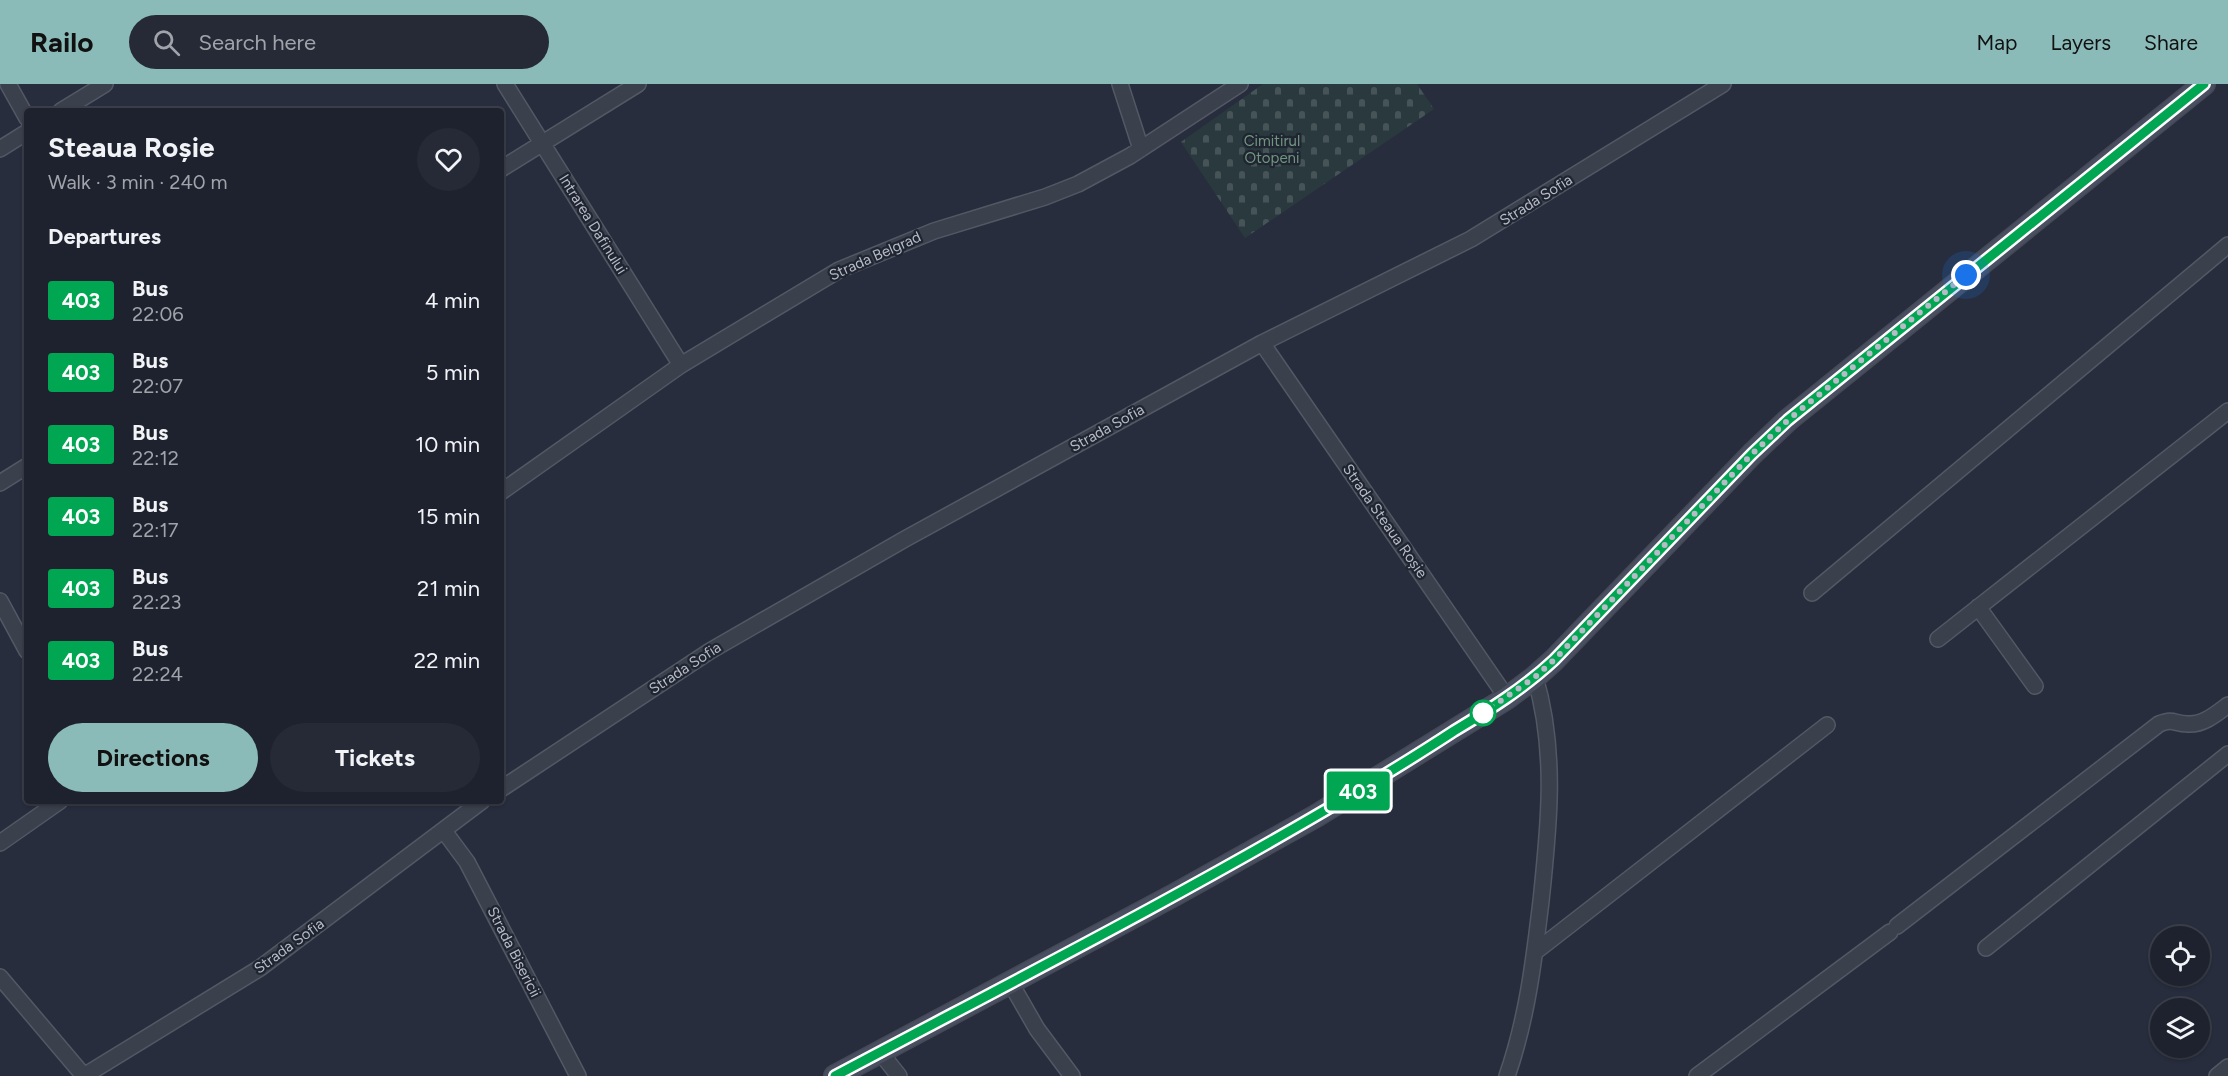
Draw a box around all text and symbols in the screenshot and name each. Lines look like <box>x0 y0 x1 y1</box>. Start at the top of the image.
search box <box>129 15 549 69</box>
text: Railo <box>30 25 93 59</box>
icon: search <box>150 26 183 59</box>
text: Search here <box>198 29 316 56</box>
text: Map <box>1977 30 2017 55</box>
text: Layers <box>2050 30 2111 55</box>
text: Share <box>2144 30 2198 55</box>
button: heart <box>417 128 480 191</box>
text: Steaua Roșie <box>48 130 215 164</box>
park label: Cimitirul Otopeni <box>1244 132 1300 167</box>
text: Walk · 3 min · 240 m <box>48 170 228 194</box>
street label: Intrarea Dafinului <box>555 171 631 277</box>
street label: Strada Sofia <box>1496 171 1576 229</box>
text: Departures <box>48 223 161 250</box>
street label: Strada Belgrad <box>826 228 924 284</box>
your location <box>1951 260 1981 290</box>
text: Bus <box>132 275 168 302</box>
text: 4 min <box>425 287 480 314</box>
text: 403 <box>62 288 100 313</box>
text: 22:06 <box>132 302 184 326</box>
text: Bus <box>132 347 168 374</box>
text: 5 min <box>426 359 480 386</box>
text: 403 <box>62 360 100 385</box>
text: 22:07 <box>132 374 183 398</box>
street label: Strada Sofia <box>1067 400 1147 456</box>
text: Bus <box>132 419 168 446</box>
text: 10 min <box>415 431 480 458</box>
text: 403 <box>62 432 100 457</box>
text: 22:12 <box>132 446 179 470</box>
street label: Strada Steaua Roșie <box>1339 461 1431 581</box>
text: Bus <box>132 491 168 518</box>
text: 15 min <box>417 503 480 530</box>
text: 403 <box>62 504 100 529</box>
text: 22:17 <box>132 518 178 542</box>
text: Bus <box>132 563 168 590</box>
text: 21 min <box>417 575 480 602</box>
text: 403 <box>62 576 100 601</box>
text: 22:23 <box>132 590 181 614</box>
text: Bus <box>132 635 168 662</box>
street label: Strada Sofia <box>646 638 724 698</box>
text: 22 min <box>414 647 480 674</box>
text: 403 <box>62 648 100 673</box>
text: 22:24 <box>132 662 183 686</box>
unlabelled marker <box>1470 700 1496 726</box>
button: Directions <box>48 723 258 792</box>
button: Tickets <box>270 723 480 792</box>
line badge: 403 <box>1324 772 1392 810</box>
text: 403 <box>1339 779 1377 804</box>
street label: Strada Bisericii <box>483 904 545 1000</box>
street label: Strada Sofia <box>250 915 328 977</box>
map controls <box>2150 926 2210 1058</box>
button: locate <box>2150 926 2210 986</box>
button: layers <box>2150 998 2210 1058</box>

